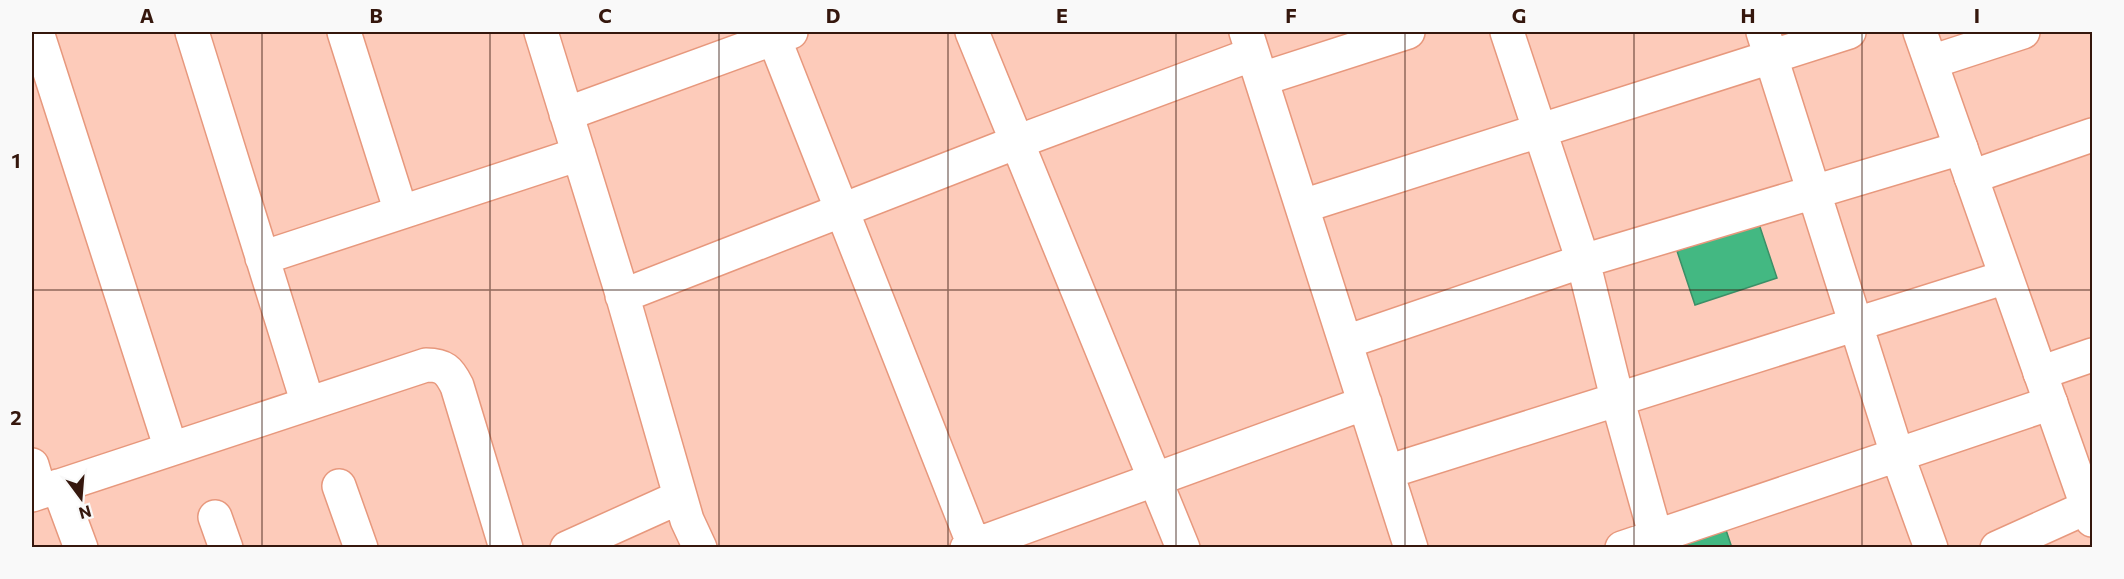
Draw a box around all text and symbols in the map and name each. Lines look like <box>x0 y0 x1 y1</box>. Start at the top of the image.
text: A <box>140 3 154 27</box>
text: B <box>369 3 383 27</box>
text: C <box>598 3 612 27</box>
text: D <box>826 3 840 27</box>
text: E <box>1056 3 1068 27</box>
text: F <box>1285 3 1297 27</box>
text: G <box>1512 3 1526 27</box>
text: H <box>1741 3 1756 27</box>
text: I <box>1974 3 1980 27</box>
text: 1 <box>11 148 21 172</box>
text: 2 <box>10 405 22 429</box>
north arrow <box>51 468 111 528</box>
text: N <box>77 502 94 524</box>

